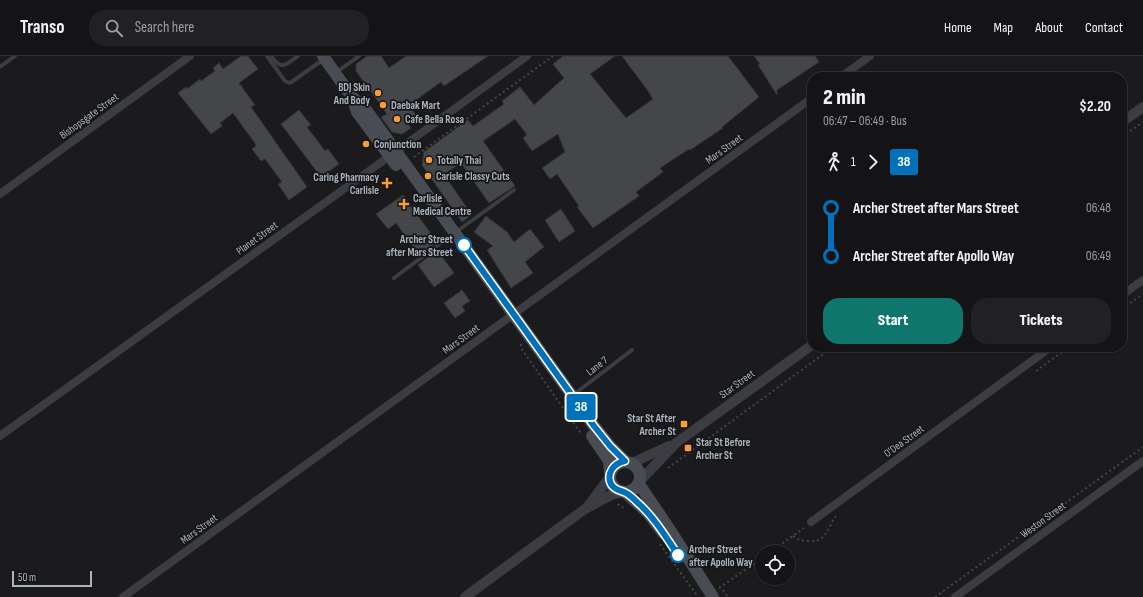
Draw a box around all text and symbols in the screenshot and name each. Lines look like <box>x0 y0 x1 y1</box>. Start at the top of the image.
search box <box>89 10 369 46</box>
text: Transo <box>20 16 65 39</box>
icon: search <box>103 17 125 39</box>
text: Search here <box>135 18 194 37</box>
text: Home <box>944 19 972 36</box>
text: Map <box>994 19 1013 36</box>
text: About <box>1035 19 1063 36</box>
text: Contact <box>1085 19 1123 36</box>
place label: BDJ Skin And Body <box>333 81 370 107</box>
text: 2 min <box>823 84 866 111</box>
marker: BDJ Skin And Body <box>373 88 383 98</box>
street label: Bishopsgate Street <box>57 90 122 142</box>
text: $2.20 <box>1079 97 1111 116</box>
place label: Daebak Mart <box>391 99 440 112</box>
marker: Daebak Mart <box>378 100 388 110</box>
place label: Cafe Bella Rosa <box>405 113 465 126</box>
text: 06:47 – 06:49 · Bus <box>823 113 907 129</box>
marker: Cafe Bella Rosa <box>392 114 402 124</box>
street label: Mars Street <box>703 131 746 167</box>
place label: Conjunction <box>374 138 421 151</box>
marker: Conjunction <box>361 139 371 149</box>
icon: walk <box>823 151 845 173</box>
icon: forward <box>862 151 884 173</box>
text: 38 <box>898 153 910 170</box>
place label: Totally Thai <box>437 154 481 167</box>
text: 1 <box>851 154 856 170</box>
marker: Totally Thai <box>424 155 434 165</box>
place label: Carisle Classy Cuts <box>436 170 510 183</box>
place label: Caring Pharmacy Carlisle <box>313 171 379 197</box>
marker: Carisle Classy Cuts <box>423 171 433 181</box>
marker: Caring Pharmacy Carlisle <box>382 178 392 188</box>
place label: Carlisle Medical Centre <box>413 192 472 218</box>
marker: Carlisle Medical Centre <box>398 198 410 210</box>
text: Archer Street after Mars Street <box>853 199 1019 218</box>
text: 06:48 <box>1086 200 1111 216</box>
street label: Planet Street <box>234 218 281 257</box>
place label: Archer Street after Mars Street <box>386 233 453 259</box>
marker: Archer Street after Mars Street <box>456 237 472 253</box>
text: Archer Street after Apollo Way <box>853 247 1014 266</box>
text: 06:49 <box>1086 248 1111 264</box>
button: Start <box>823 298 963 344</box>
button: Tickets <box>971 298 1111 344</box>
street label: Mars Street <box>440 321 483 357</box>
street label: Lane 7 <box>584 353 611 378</box>
street label: Star Street <box>717 367 758 401</box>
line badge: 38 <box>563 394 599 420</box>
text: 38 <box>575 398 587 415</box>
place label: Star St After Archer St <box>627 412 677 438</box>
marker: Star St After Archer St <box>679 419 689 429</box>
street label: O'Dea Street <box>881 422 927 460</box>
place label: Star St Before Archer St <box>695 436 751 462</box>
marker: Star St Before Archer St <box>683 443 693 453</box>
street label: Weston Street <box>1018 499 1069 541</box>
street label: Mars Street <box>178 511 221 547</box>
place label: Archer Street after Apollo Way <box>688 543 753 569</box>
map controls <box>755 545 795 585</box>
button: locate <box>755 545 795 585</box>
marker: Archer Street after Apollo Way <box>670 547 686 563</box>
scale bar <box>12 569 92 588</box>
text: 50 m <box>18 571 36 584</box>

